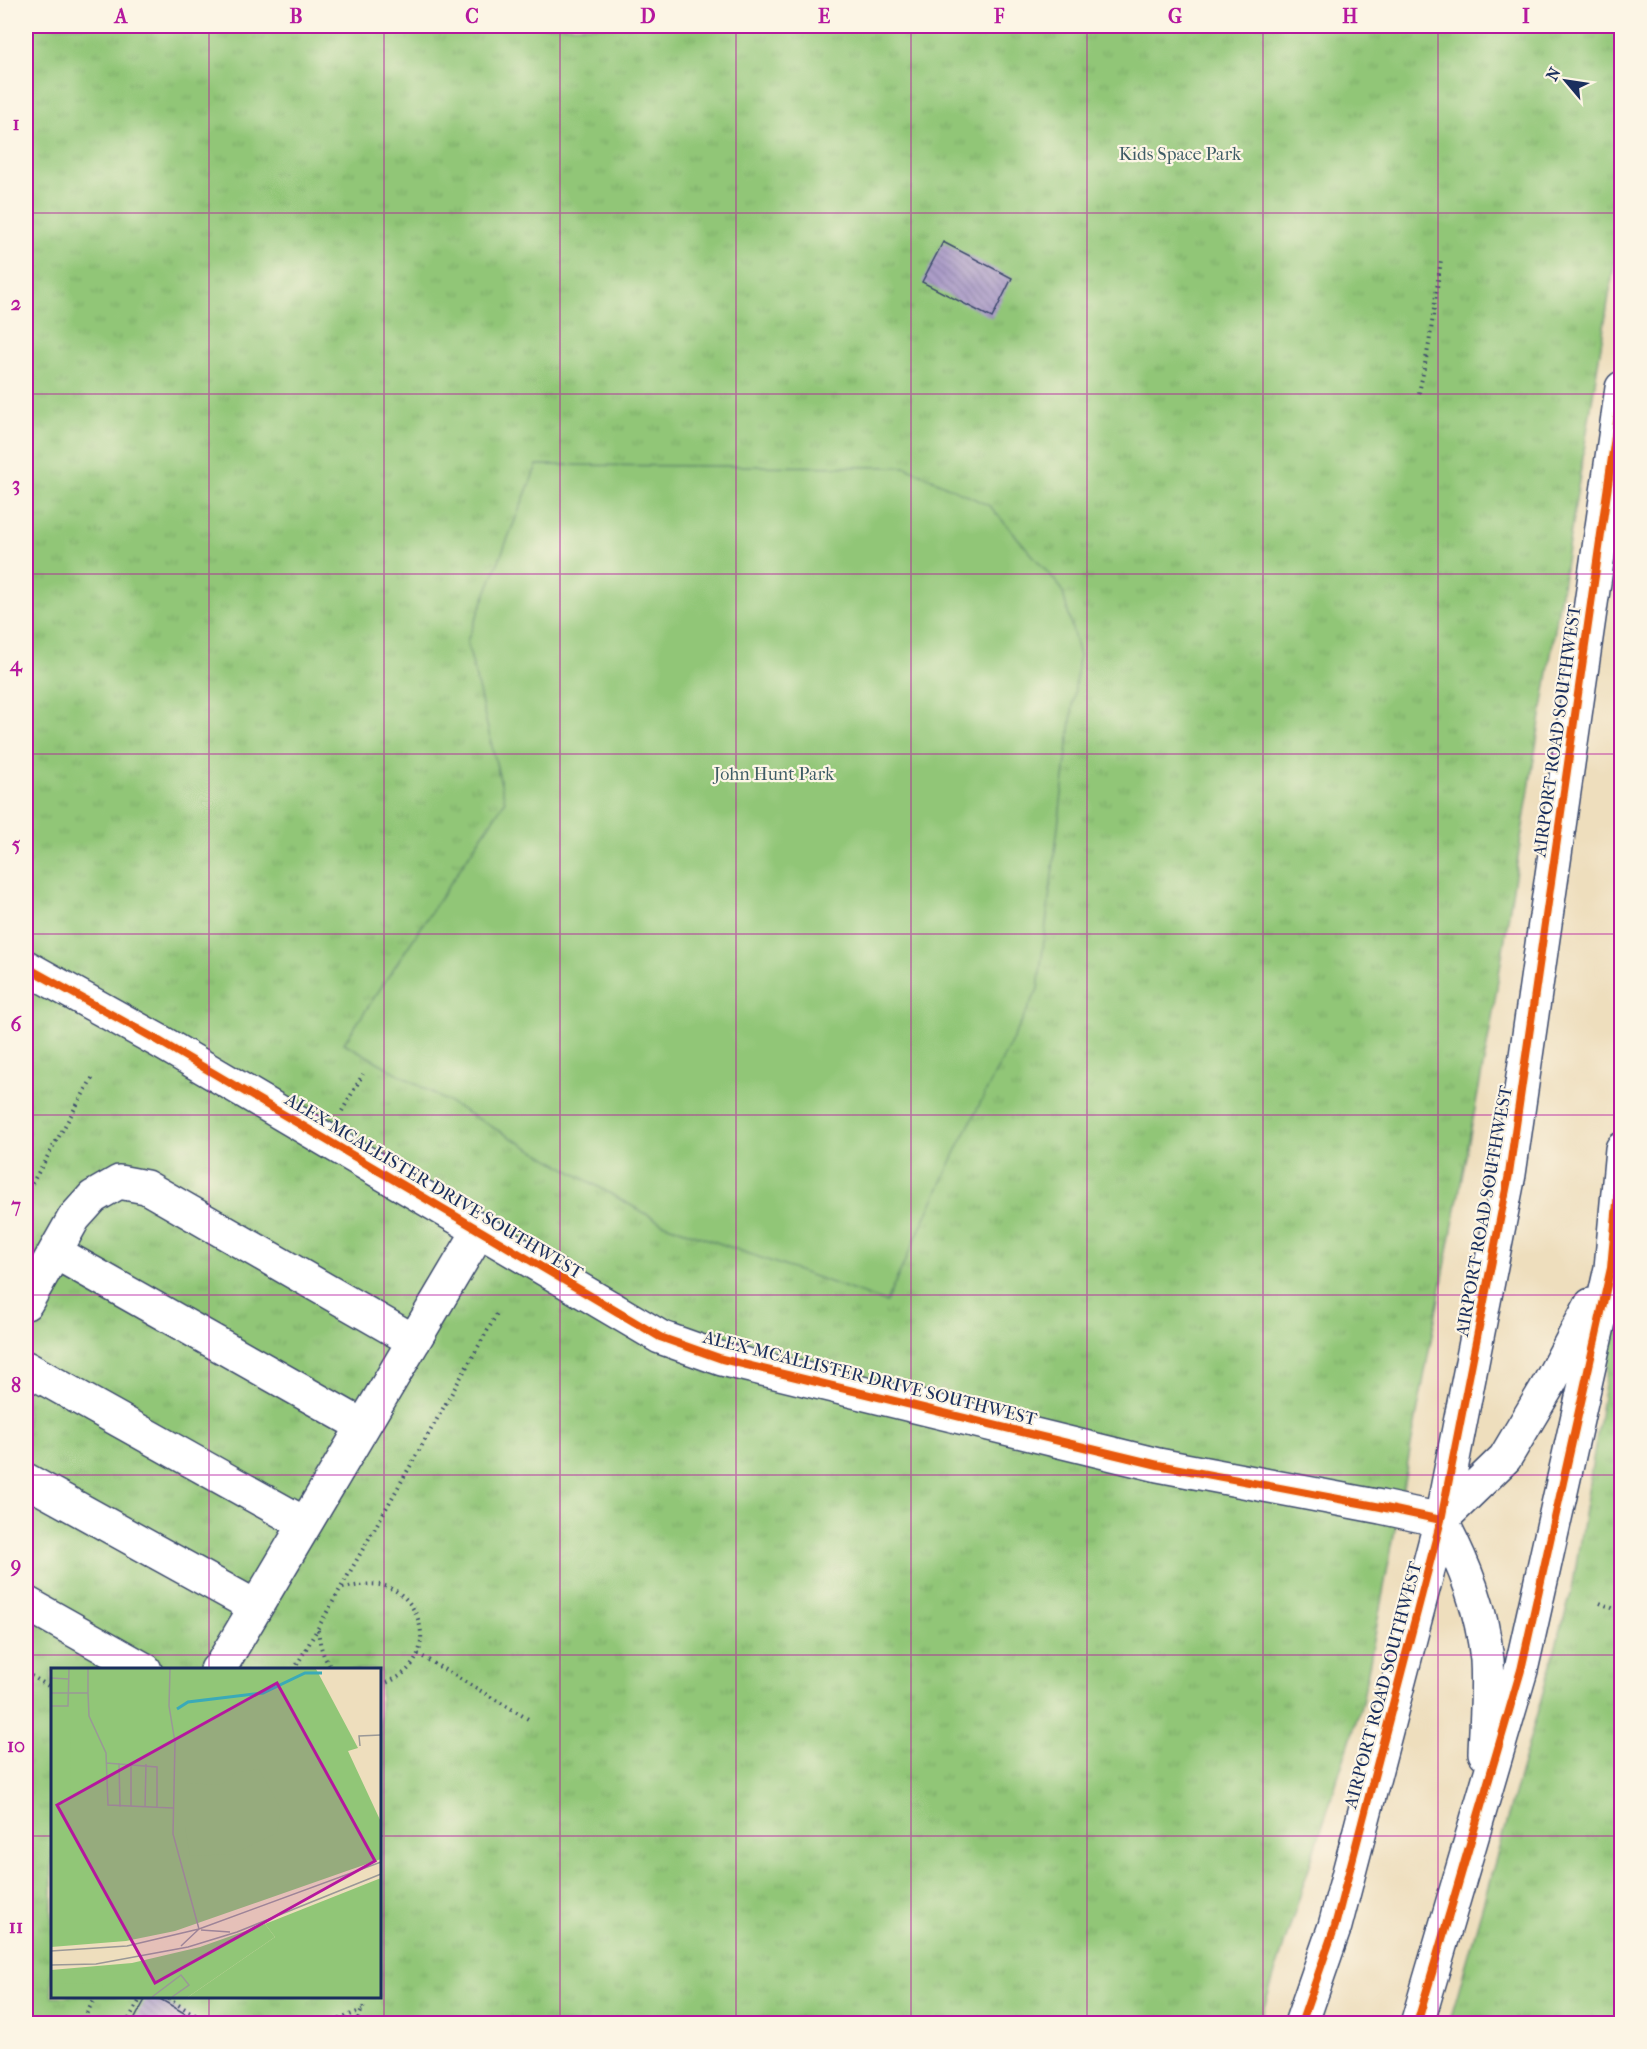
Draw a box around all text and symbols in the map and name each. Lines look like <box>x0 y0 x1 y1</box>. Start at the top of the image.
text: A <box>113 5 129 28</box>
text: B <box>289 5 303 28</box>
text: C <box>465 5 479 28</box>
text: D <box>640 5 656 28</box>
text: E <box>818 5 830 28</box>
text: F <box>993 5 1005 28</box>
text: G <box>1168 5 1182 28</box>
text: H <box>1342 5 1358 28</box>
text: I <box>1522 5 1530 28</box>
north arrow <box>1536 51 1596 111</box>
text: N <box>1542 63 1565 84</box>
text: 1 <box>12 112 20 135</box>
park label: Kids Space Park <box>1119 144 1242 165</box>
text: 2 <box>11 292 21 315</box>
text: 3 <box>12 473 20 496</box>
street label: AIRPORT ROAD SOUTHWEST <box>1529 603 1586 860</box>
text: 4 <box>9 653 23 677</box>
park label: John Hunt Park <box>712 764 835 785</box>
text: 5 <box>12 833 21 856</box>
text: 6 <box>11 1013 23 1036</box>
street label: AIRPORT ROAD SOUTHWEST <box>1452 1083 1517 1339</box>
street label: ALEX MCALLISTER DRIVE SOUTHWEST <box>280 1089 587 1284</box>
text: 7 <box>10 1194 21 1217</box>
street label: ALEX MCALLISTER DRIVE SOUTHWEST <box>700 1327 1040 1430</box>
text: 8 <box>11 1374 21 1397</box>
text: 9 <box>10 1554 21 1577</box>
street label: AIRPORT ROAD SOUTHWEST <box>1340 1559 1427 1812</box>
inset map <box>51 1668 381 1998</box>
text: 10 <box>7 1734 25 1757</box>
text: 11 <box>9 1915 23 1938</box>

